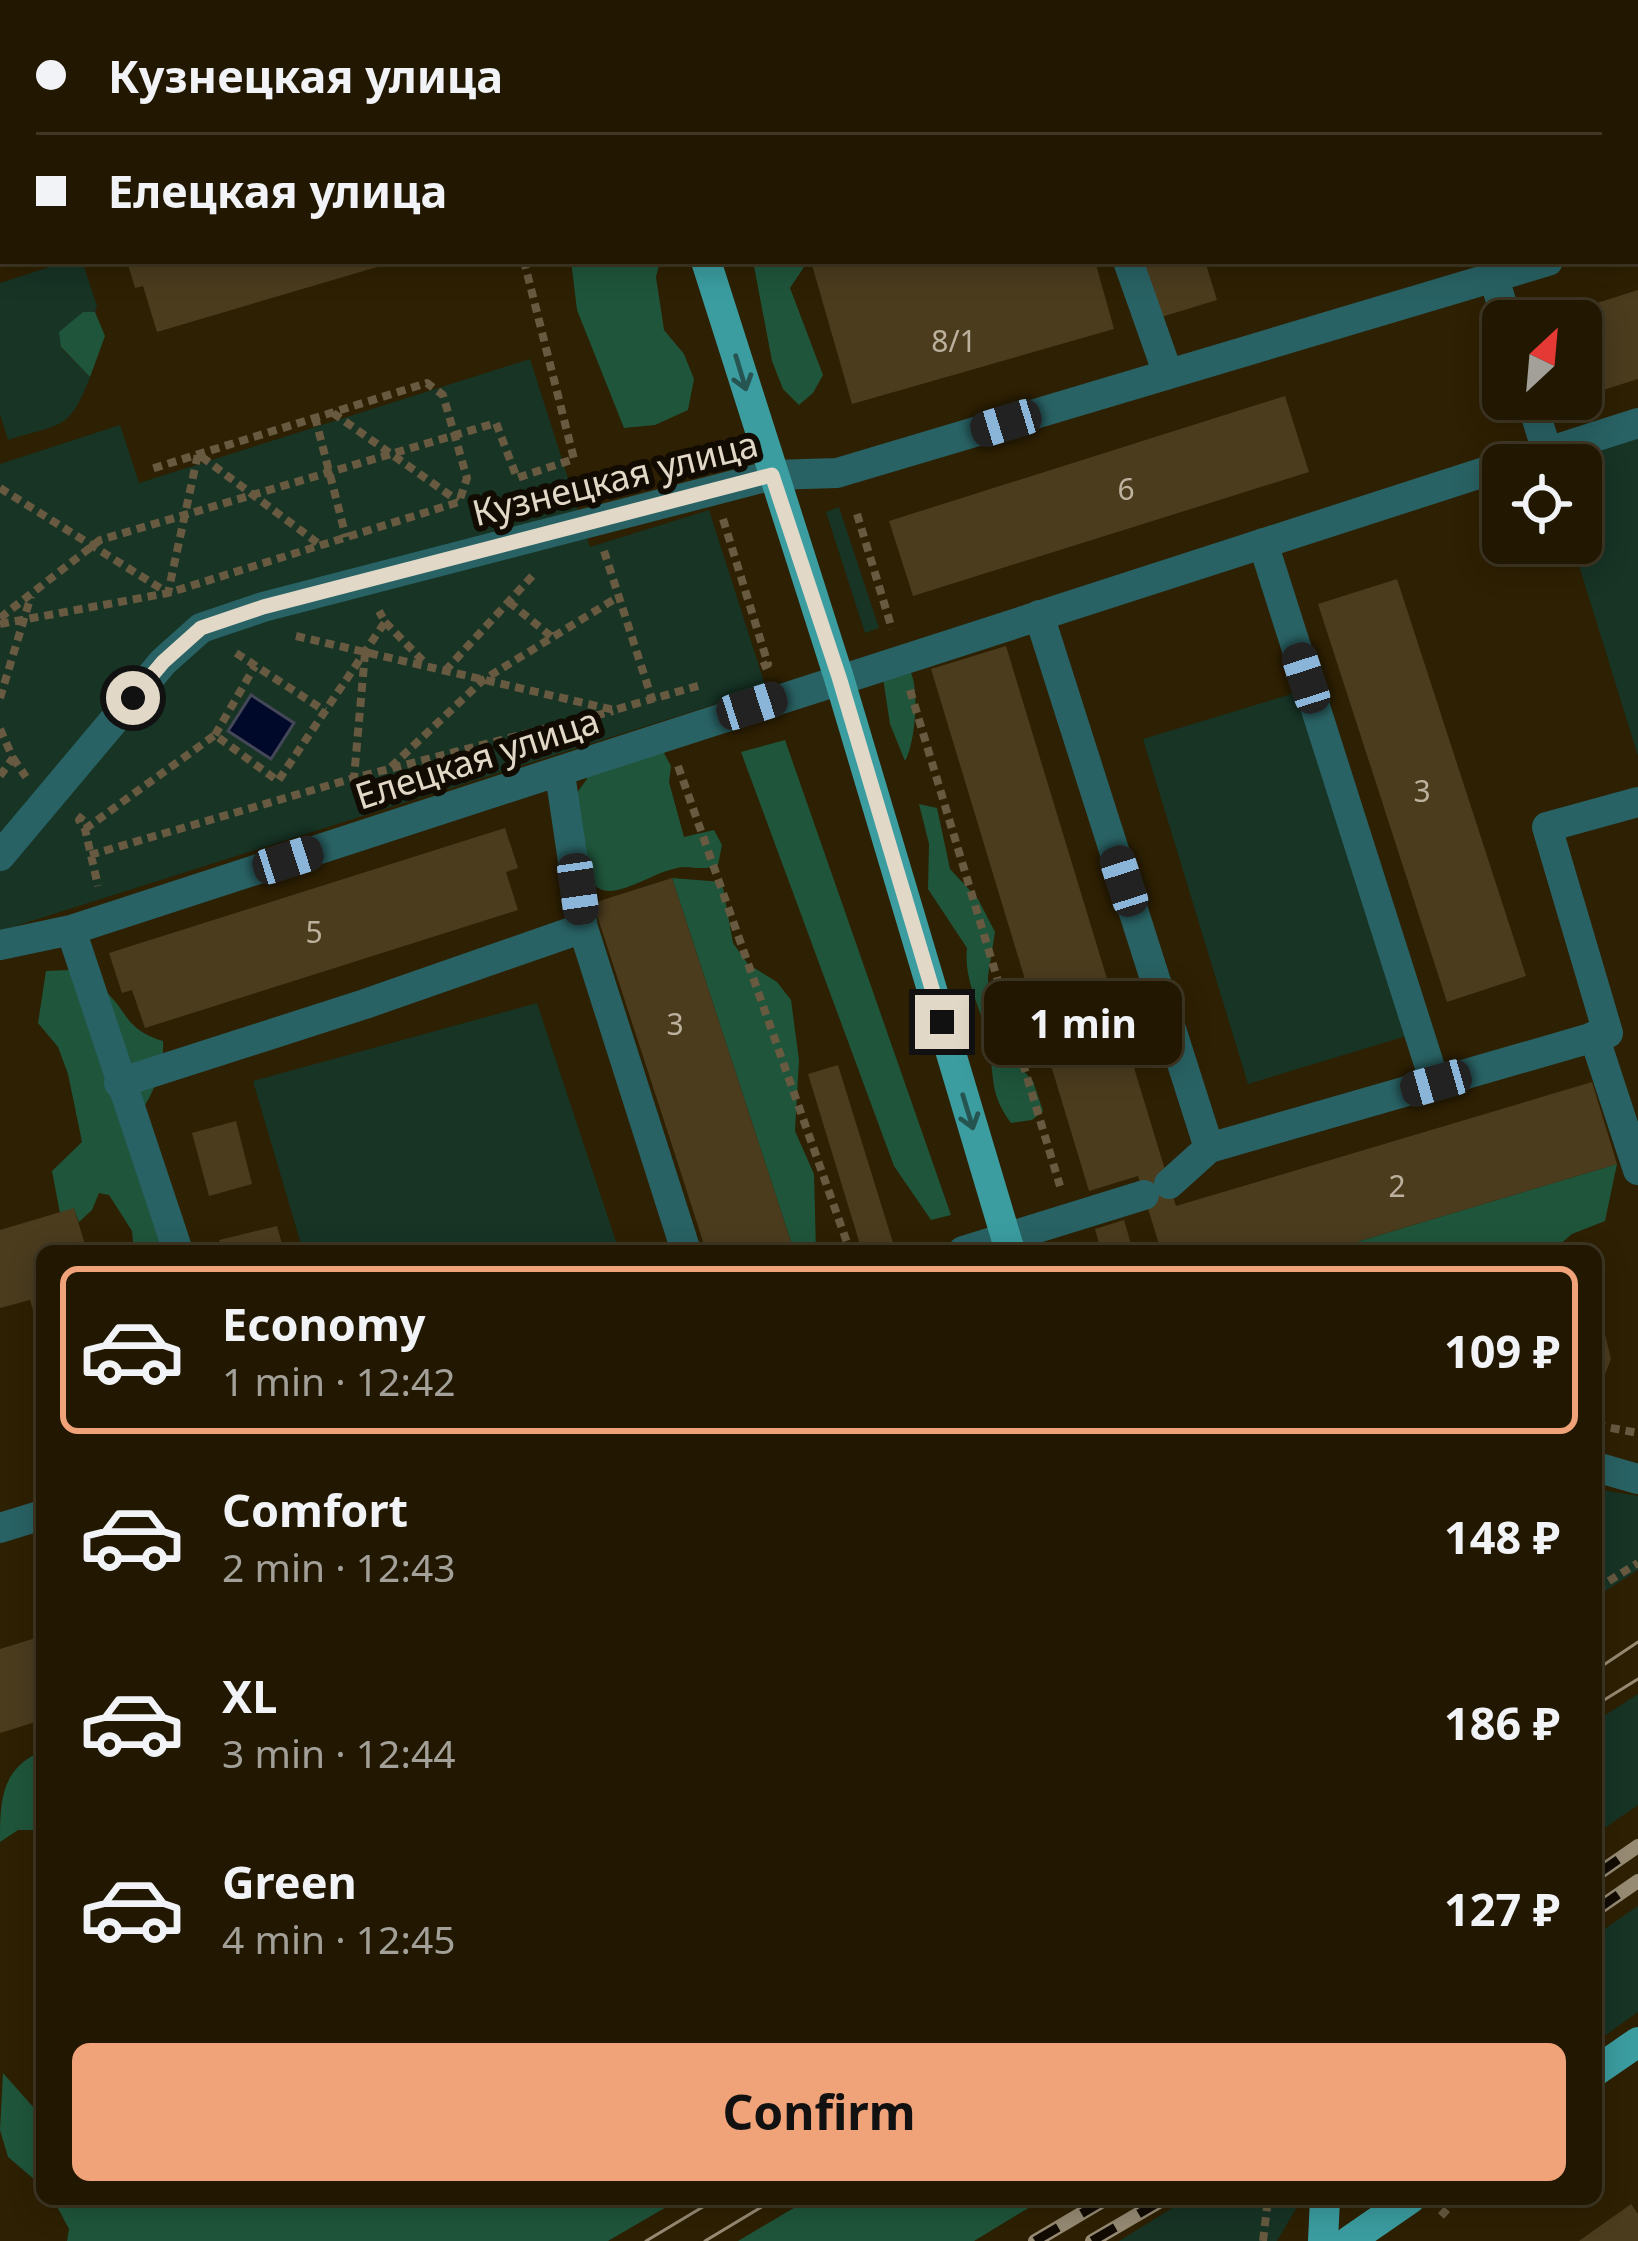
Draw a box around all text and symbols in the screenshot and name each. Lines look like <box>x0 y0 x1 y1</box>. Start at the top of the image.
text: Кузнецкая улица <box>108 45 503 106</box>
text: Елецкая улица <box>108 160 447 221</box>
north arrow <box>1482 300 1602 420</box>
map controls <box>1482 300 1602 564</box>
house number: 8/1 <box>931 320 977 361</box>
one-way arrow <box>731 353 753 391</box>
car <box>966 395 1046 451</box>
street label: Кузнецкая улица <box>467 419 763 537</box>
button: locate <box>1482 444 1602 564</box>
house number: 6 <box>1117 468 1135 509</box>
car <box>1278 638 1334 718</box>
route start <box>106 671 160 725</box>
car <box>712 678 792 734</box>
street label: Елецкая улица <box>349 696 605 820</box>
house number: 3 <box>1413 770 1431 811</box>
car <box>248 832 328 888</box>
car <box>1096 841 1152 921</box>
car <box>555 851 601 927</box>
house number: 5 <box>305 911 323 952</box>
callout: 1 min <box>984 980 1182 1064</box>
route end <box>915 995 969 1049</box>
text: 1 min <box>1029 996 1137 1049</box>
house number: 3 <box>666 1003 684 1044</box>
car <box>1396 1056 1476 1110</box>
one-way arrow <box>959 1092 981 1130</box>
house number: 2 <box>1388 1165 1406 1206</box>
text: Economy <box>222 1293 426 1354</box>
icon: car <box>78 1296 186 1404</box>
text: 109 ₽ <box>1444 1320 1560 1381</box>
text: 1 min · 12:42 <box>222 1354 456 1407</box>
text: Comfort <box>222 1479 408 1540</box>
icon: car <box>78 1482 186 1590</box>
text: 148 ₽ <box>1444 1506 1560 1567</box>
text: 2 min · 12:43 <box>222 1540 456 1593</box>
text: XL <box>222 1665 277 1726</box>
icon: car <box>78 1668 186 1776</box>
text: 186 ₽ <box>1444 1692 1560 1753</box>
text: 3 min · 12:44 <box>222 1726 456 1779</box>
text: Green <box>222 1851 357 1912</box>
icon: car <box>78 1854 186 1962</box>
text: 127 ₽ <box>1444 1878 1560 1939</box>
text: 4 min · 12:45 <box>222 1912 456 1965</box>
button: Confirm <box>72 2043 1566 2181</box>

